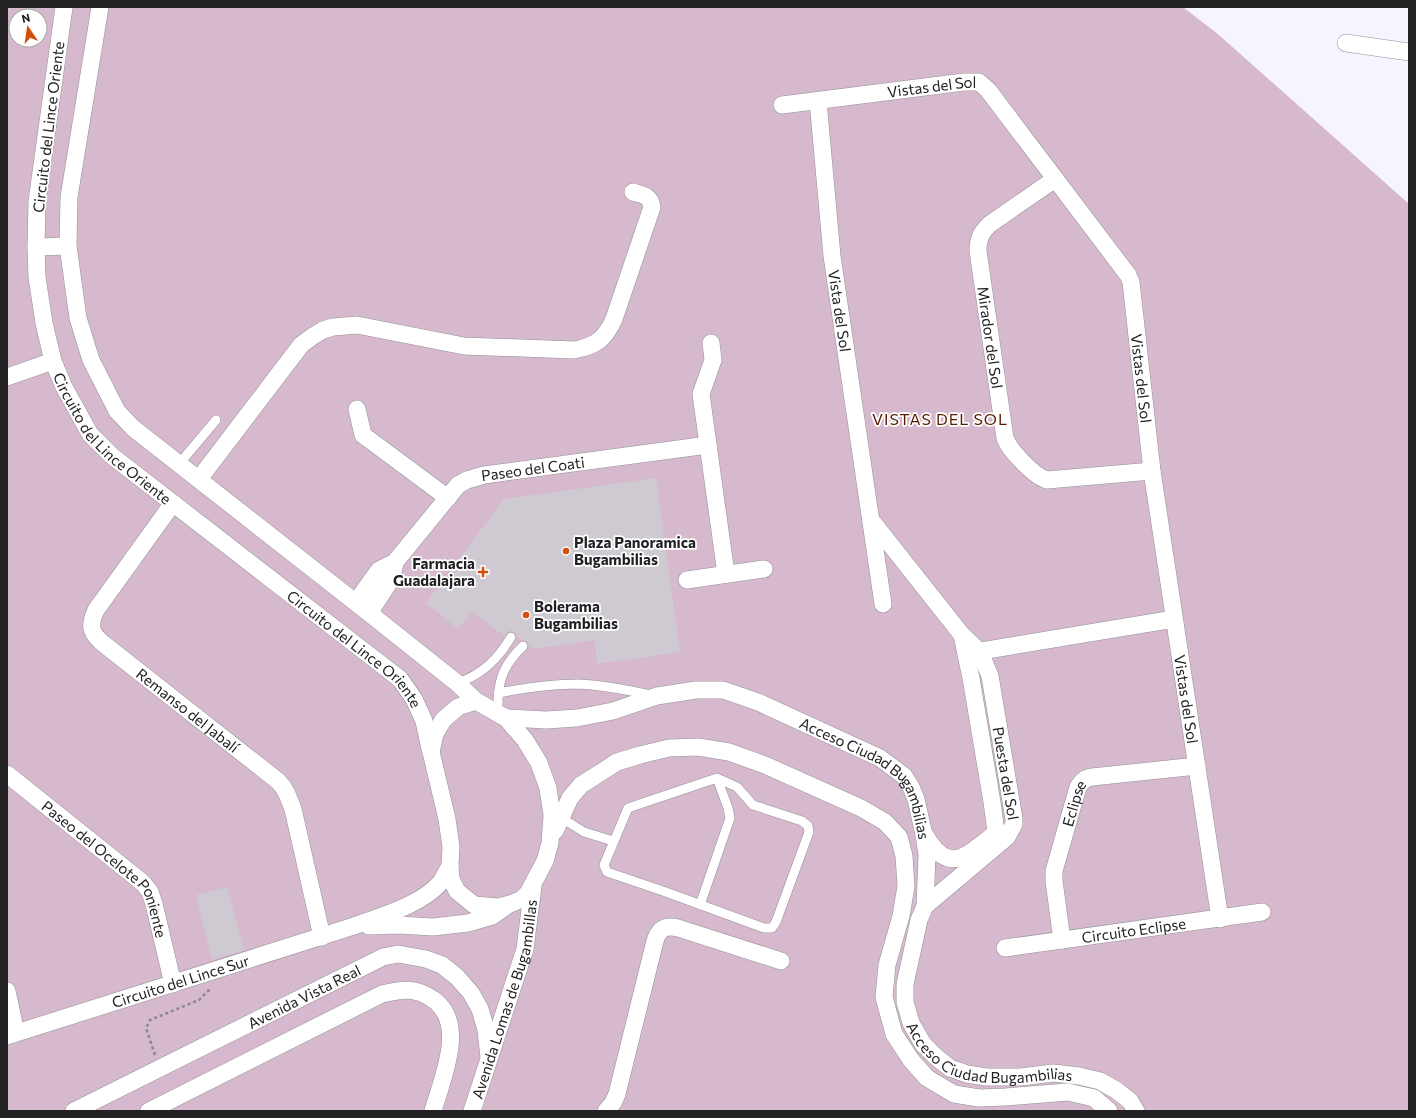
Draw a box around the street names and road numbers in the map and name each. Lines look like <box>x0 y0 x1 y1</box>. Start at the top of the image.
street label: Circuito del Lince Oriente <box>29 40 67 214</box>
street label: Vistas del Sol <box>886 73 976 101</box>
street label: Vista del Sol <box>825 269 855 353</box>
street label: Mirador del Sol <box>974 285 1007 390</box>
street label: Vistas del Sol <box>1128 333 1156 424</box>
street label: Circuito del Lince Oriente <box>50 370 175 508</box>
street label: Paseo del Coati <box>480 453 586 484</box>
street label: Circuito del Lince Oriente <box>284 586 426 710</box>
street label: Vistas del Sol <box>1171 653 1202 745</box>
street label: Remanso del Jabalí <box>133 664 244 757</box>
street label: Acceso Ciudad Bugambilias <box>797 713 934 841</box>
street label: Puesta del Sol <box>990 725 1023 821</box>
street label: Eclipse <box>1058 776 1089 829</box>
street label: Paseo del Ocelote Poniente <box>38 797 171 940</box>
street label: Avenida Lomas de Bugambillas <box>468 898 540 1101</box>
street label: Circuito Eclipse <box>1081 914 1187 946</box>
street label: Circuito del Lince Sur <box>110 951 251 1011</box>
street label: Avenida Vista Real <box>245 961 364 1032</box>
street label: Acceso Ciudad Bugambilias <box>903 1019 1074 1086</box>

